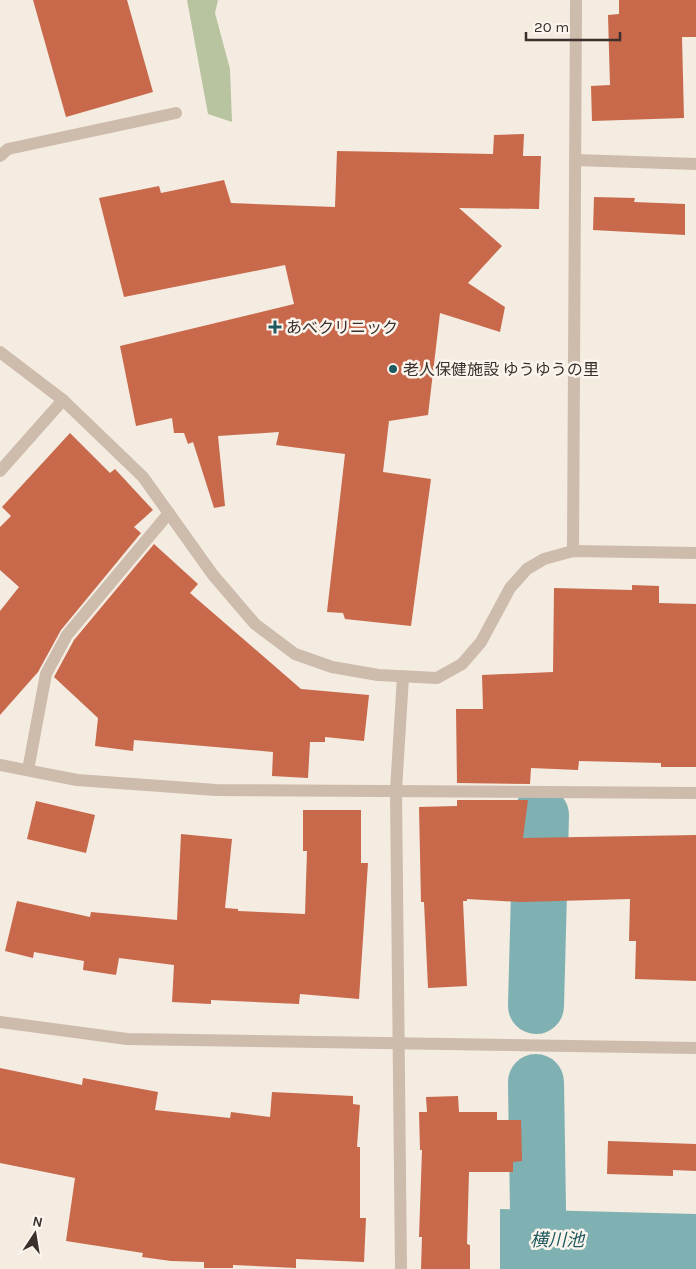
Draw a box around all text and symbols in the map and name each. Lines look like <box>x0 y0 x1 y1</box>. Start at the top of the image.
scale bar <box>526 10 620 42</box>
text: 20 m <box>534 18 569 36</box>
place label: あべクリニック <box>286 318 398 337</box>
marker: あべクリニック <box>268 320 282 334</box>
place label: 老人保健施設 ゆうゆうの里 <box>403 360 599 379</box>
marker: 老人保健施設 ゆうゆうの里 <box>387 363 399 375</box>
north arrow <box>10 1209 60 1259</box>
text: N <box>31 1212 44 1231</box>
water label: 横川池 <box>530 1229 586 1251</box>

